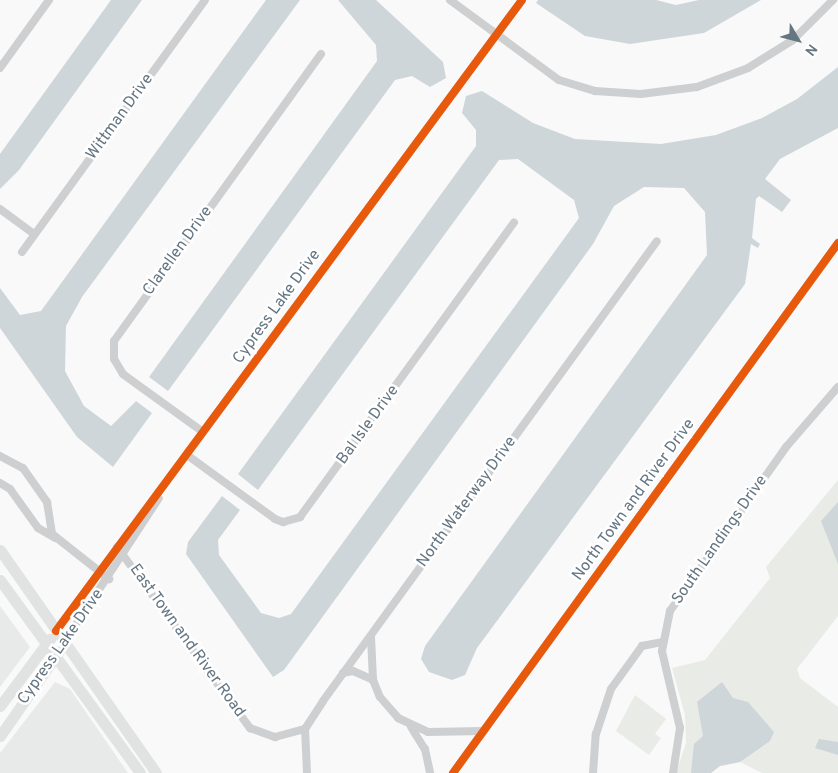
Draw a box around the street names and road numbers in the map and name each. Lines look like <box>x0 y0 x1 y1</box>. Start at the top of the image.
street label: Wittman Drive <box>82 70 158 164</box>
street label: Clarellen Drive <box>139 203 217 299</box>
street label: Cypress Lake Drive <box>229 246 325 368</box>
street label: Bal Isle Drive <box>333 382 403 468</box>
street label: North Town and River Drive <box>569 415 699 585</box>
street label: North Waterway Drive <box>413 433 521 571</box>
street label: South Landings Drive <box>668 472 772 608</box>
street label: East Town and River Road <box>125 560 249 722</box>
street label: Cypress Lake Drive <box>14 586 108 708</box>

